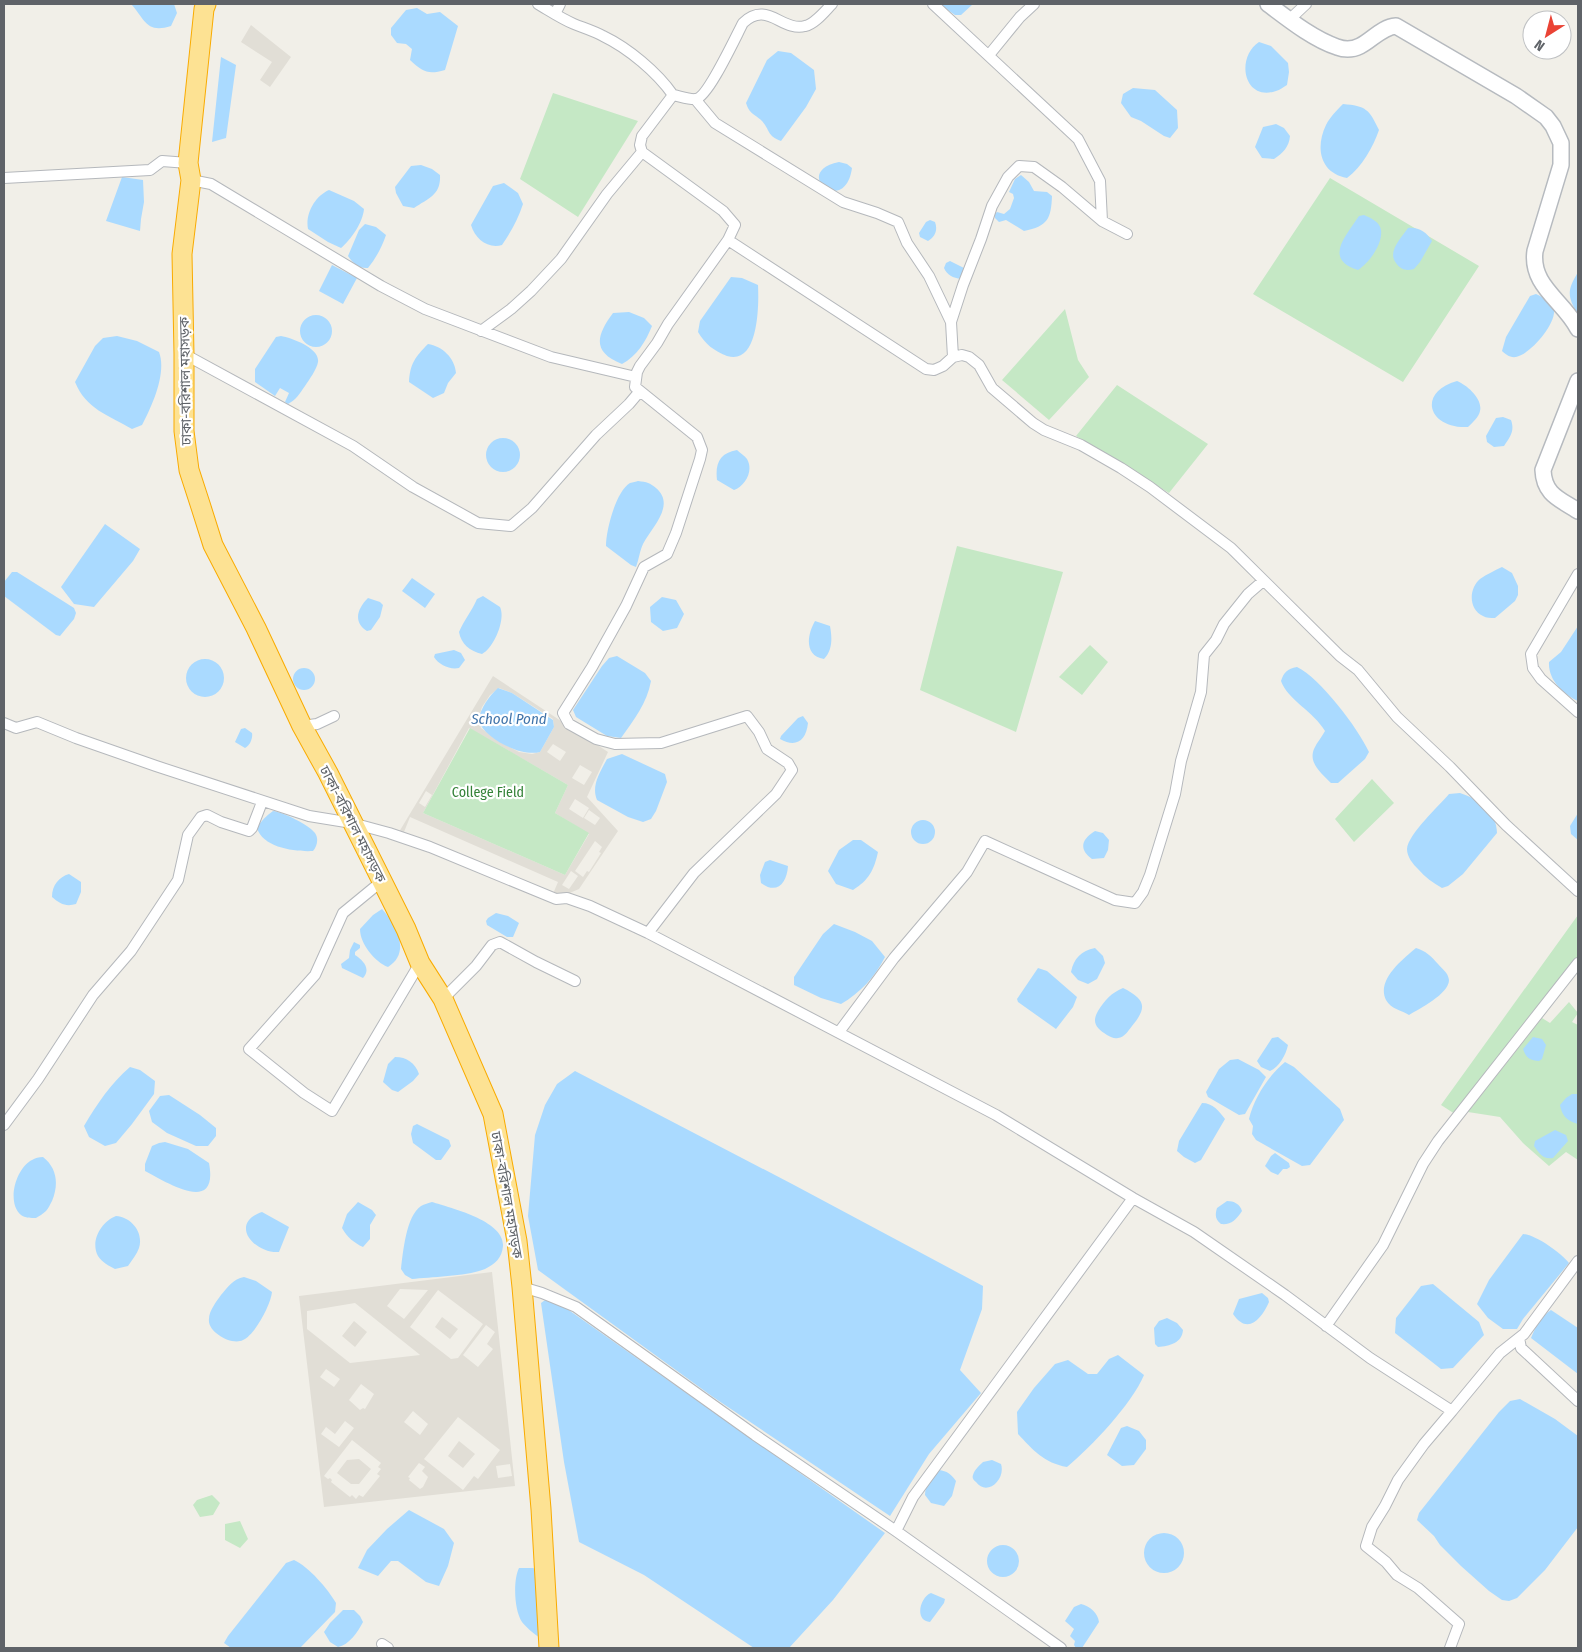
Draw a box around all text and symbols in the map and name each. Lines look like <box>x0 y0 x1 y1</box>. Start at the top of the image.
north arrow <box>1522 10 1572 60</box>
text: N <box>1531 36 1548 54</box>
street label: ঢাকা-বরিশাল মহাসড়ক <box>176 316 195 446</box>
water label: School Pond <box>470 710 547 728</box>
street label: ঢাকা-বরিশাল মহাসড়ক <box>315 762 390 886</box>
park label: College Field <box>452 784 524 801</box>
street label: ঢাকা-বরিশাল মহাসড়ক <box>487 1129 526 1261</box>

